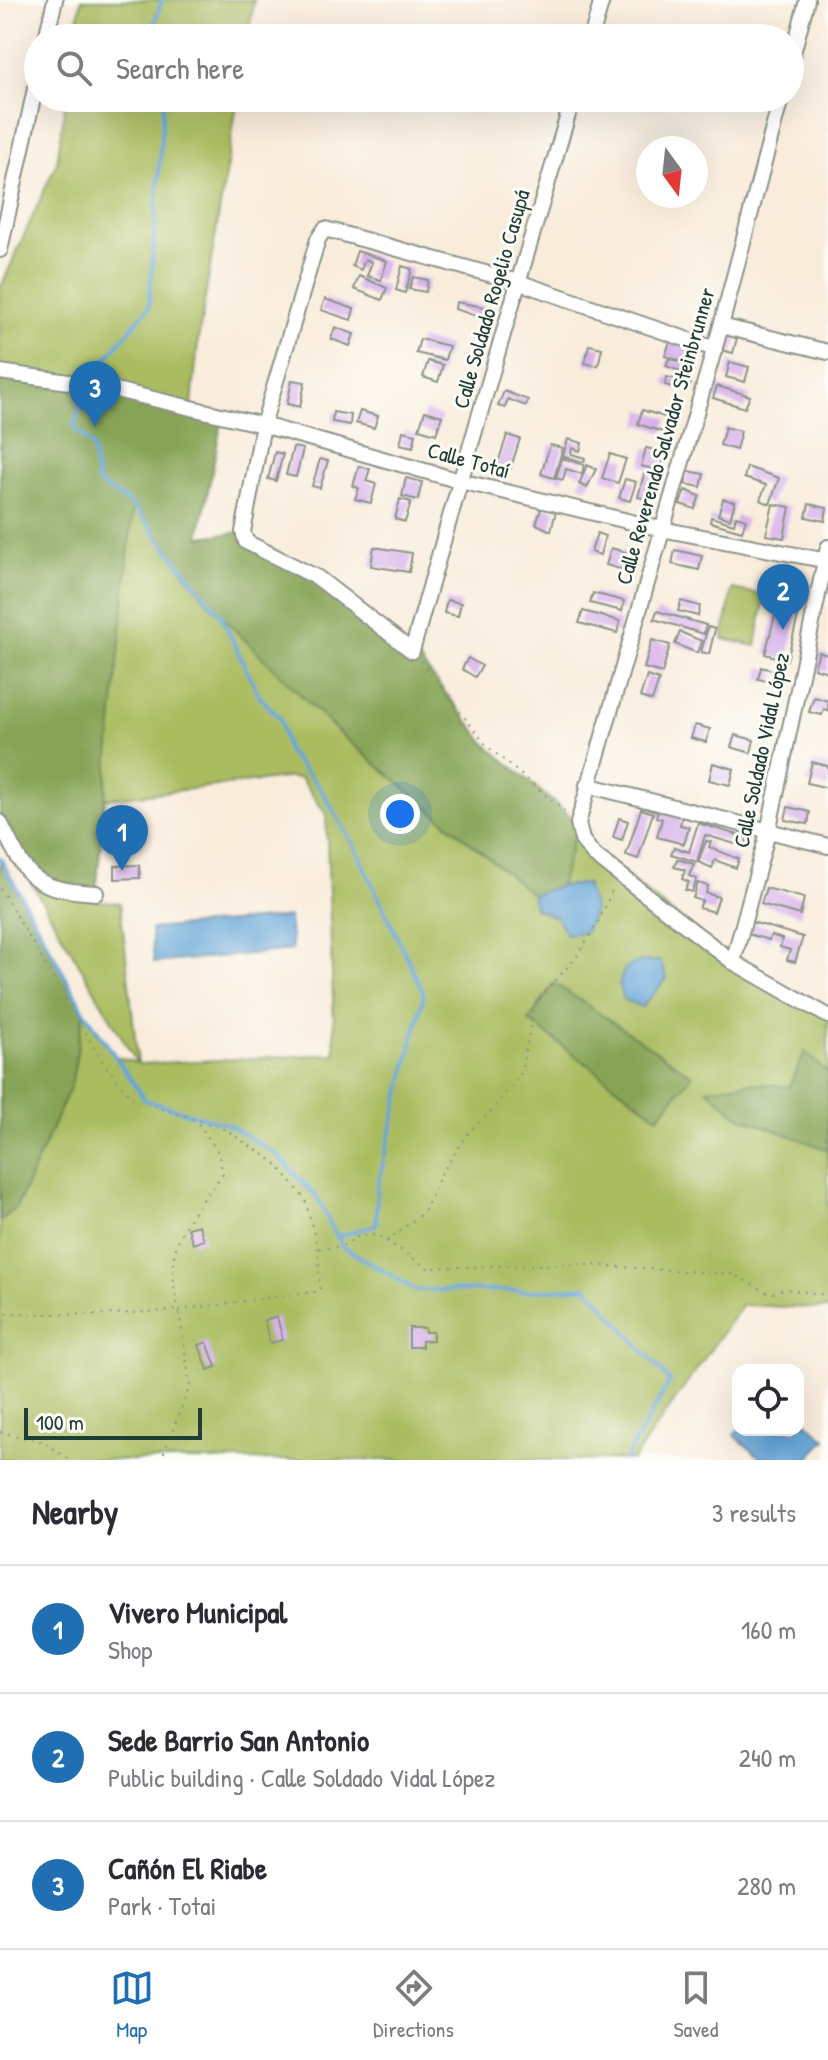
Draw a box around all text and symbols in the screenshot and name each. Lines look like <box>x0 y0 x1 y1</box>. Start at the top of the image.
search box <box>24 24 804 112</box>
icon: search <box>52 46 96 90</box>
text: Search here <box>116 48 244 88</box>
north arrow <box>636 136 708 208</box>
street label: Calle Soldado Rogelio Casupá <box>445 186 537 412</box>
street label: Calle Reverendo Salvador Steinbrunner <box>608 283 722 588</box>
pin: 3 <box>69 361 121 427</box>
street label: Calle Totaí <box>424 435 514 485</box>
pin: 2 <box>757 564 809 630</box>
street label: Calle Soldado Vidal López <box>726 650 796 850</box>
your location <box>380 794 420 834</box>
pin: 1 <box>96 805 148 871</box>
map controls <box>732 1364 804 1436</box>
button: locate <box>732 1364 804 1436</box>
scale bar <box>24 1404 202 1440</box>
text: 100 m <box>36 1407 84 1437</box>
text: Nearby <box>32 1489 118 1535</box>
text: 3 results <box>712 1495 796 1530</box>
text: Vivero Municipal <box>108 1592 287 1632</box>
text: 1 <box>53 1612 63 1647</box>
text: 160 m <box>741 1612 796 1647</box>
text: Shop <box>108 1632 152 1667</box>
text: Sede Barrio San Antonio <box>108 1720 369 1760</box>
text: 2 <box>52 1740 64 1775</box>
text: 240 m <box>739 1740 796 1775</box>
text: Public building · Calle Soldado Vidal López <box>108 1760 495 1795</box>
text: Cañón El Riabe <box>108 1848 267 1888</box>
text: 3 <box>52 1868 64 1903</box>
text: 280 m <box>737 1868 796 1903</box>
text: Park · Totai <box>108 1888 216 1923</box>
tab: Map <box>110 1966 154 2044</box>
tab: Directions <box>373 1966 454 2044</box>
tab: Saved <box>673 1966 718 2044</box>

